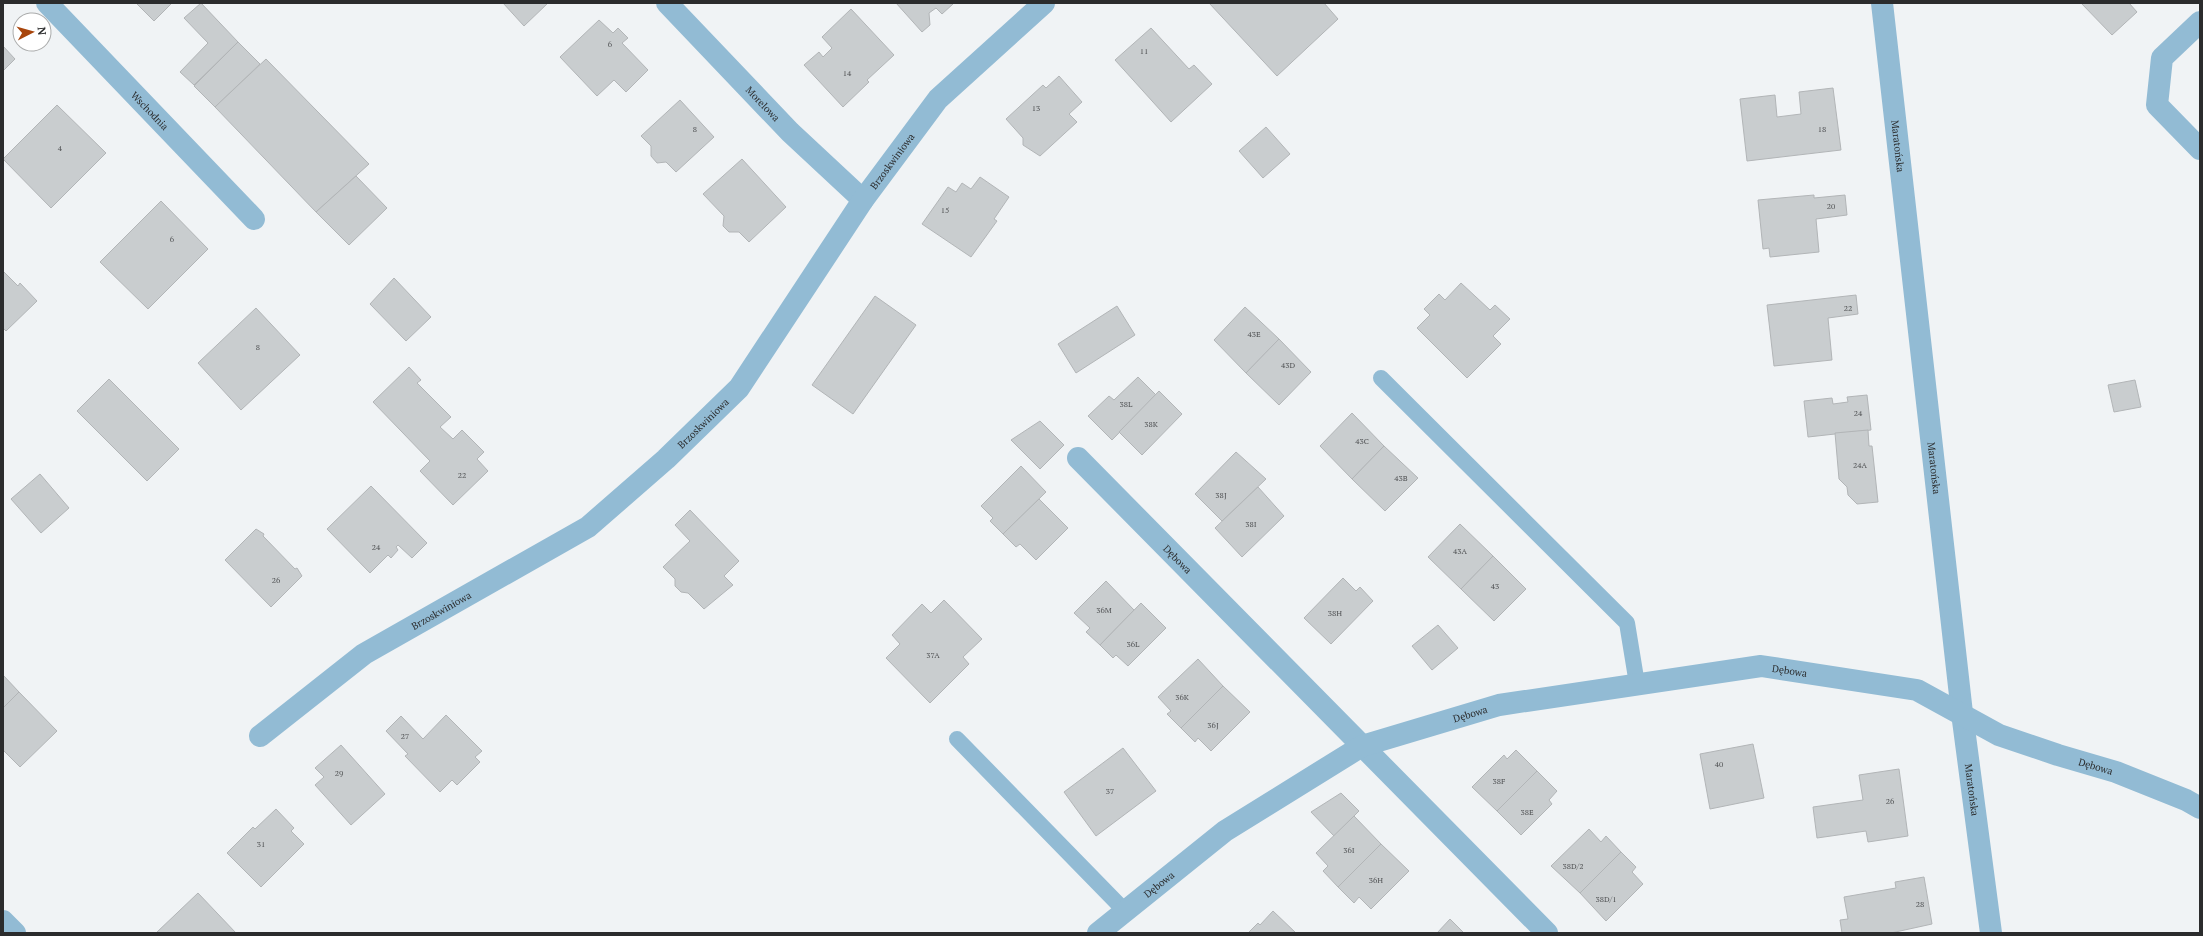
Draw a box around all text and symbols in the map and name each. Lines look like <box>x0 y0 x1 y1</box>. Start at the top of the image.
north arrow <box>12 12 52 52</box>
text: N <box>35 26 49 36</box>
house number: 6 <box>608 39 613 49</box>
house number: 11 <box>1140 46 1148 56</box>
house number: 14 <box>843 68 852 78</box>
street label: Morelowa <box>743 84 782 124</box>
street label: Wschodnia <box>128 89 171 133</box>
house number: 13 <box>1032 103 1040 113</box>
street label: Maratońska <box>1888 119 1907 173</box>
house number: 8 <box>693 124 697 134</box>
house number: 18 <box>1818 124 1826 134</box>
street label: Brzoskwiniowa <box>867 131 917 192</box>
house number: 4 <box>58 143 63 153</box>
house number: 20 <box>1827 201 1835 211</box>
house number: 15 <box>941 205 949 215</box>
house number: 6 <box>170 234 175 244</box>
house number: 22 <box>1844 303 1852 313</box>
house number: 43E <box>1247 329 1261 339</box>
house number: 8 <box>256 342 260 352</box>
house number: 43D <box>1281 360 1295 370</box>
street label: Brzoskwiniowa <box>675 395 732 451</box>
house number: 38L <box>1120 399 1133 409</box>
house number: 24 <box>1854 408 1863 418</box>
house number: 38K <box>1144 419 1159 429</box>
house number: 43C <box>1355 436 1369 446</box>
street label: Maratońska <box>1925 441 1943 495</box>
house number: 24A <box>1853 460 1868 470</box>
house number: 22 <box>458 470 466 480</box>
house number: 43B <box>1394 473 1408 483</box>
house number: 38J <box>1215 490 1227 500</box>
house number: 38I <box>1245 519 1257 529</box>
house number: 24 <box>372 542 381 552</box>
street label: Dębowa <box>1160 542 1194 577</box>
house number: 43A <box>1453 546 1468 556</box>
house number: 26 <box>272 575 281 585</box>
house number: 43 <box>1491 581 1499 591</box>
street label: Brzoskwiniowa <box>409 589 474 633</box>
house number: 36M <box>1096 605 1112 615</box>
house number: 38H <box>1328 608 1342 618</box>
house number: 36L <box>1127 639 1140 649</box>
house number: 37A <box>926 650 940 660</box>
street label: Dębowa <box>1771 662 1808 680</box>
house number: 36K <box>1175 692 1190 702</box>
street label: Dębowa <box>1451 703 1489 725</box>
house number: 36J <box>1207 720 1219 730</box>
house number: 27 <box>401 731 409 741</box>
street label: Dębowa <box>2077 755 2114 778</box>
house number: 40 <box>1715 759 1723 769</box>
street label: Maratońska <box>1962 763 1982 817</box>
house number: 29 <box>335 768 343 778</box>
house number: 38F <box>1493 776 1505 786</box>
house number: 37 <box>1106 786 1114 796</box>
house number: 26 <box>1886 796 1895 806</box>
house number: 38E <box>1520 807 1534 817</box>
house number: 31 <box>257 839 265 849</box>
house number: 36I <box>1343 845 1355 855</box>
house number: 38D/2 <box>1562 861 1584 871</box>
street label: Dębowa <box>1141 868 1177 901</box>
house number: 36H <box>1369 875 1383 885</box>
house number: 38D/1 <box>1595 894 1617 904</box>
house number: 28 <box>1916 899 1924 909</box>

